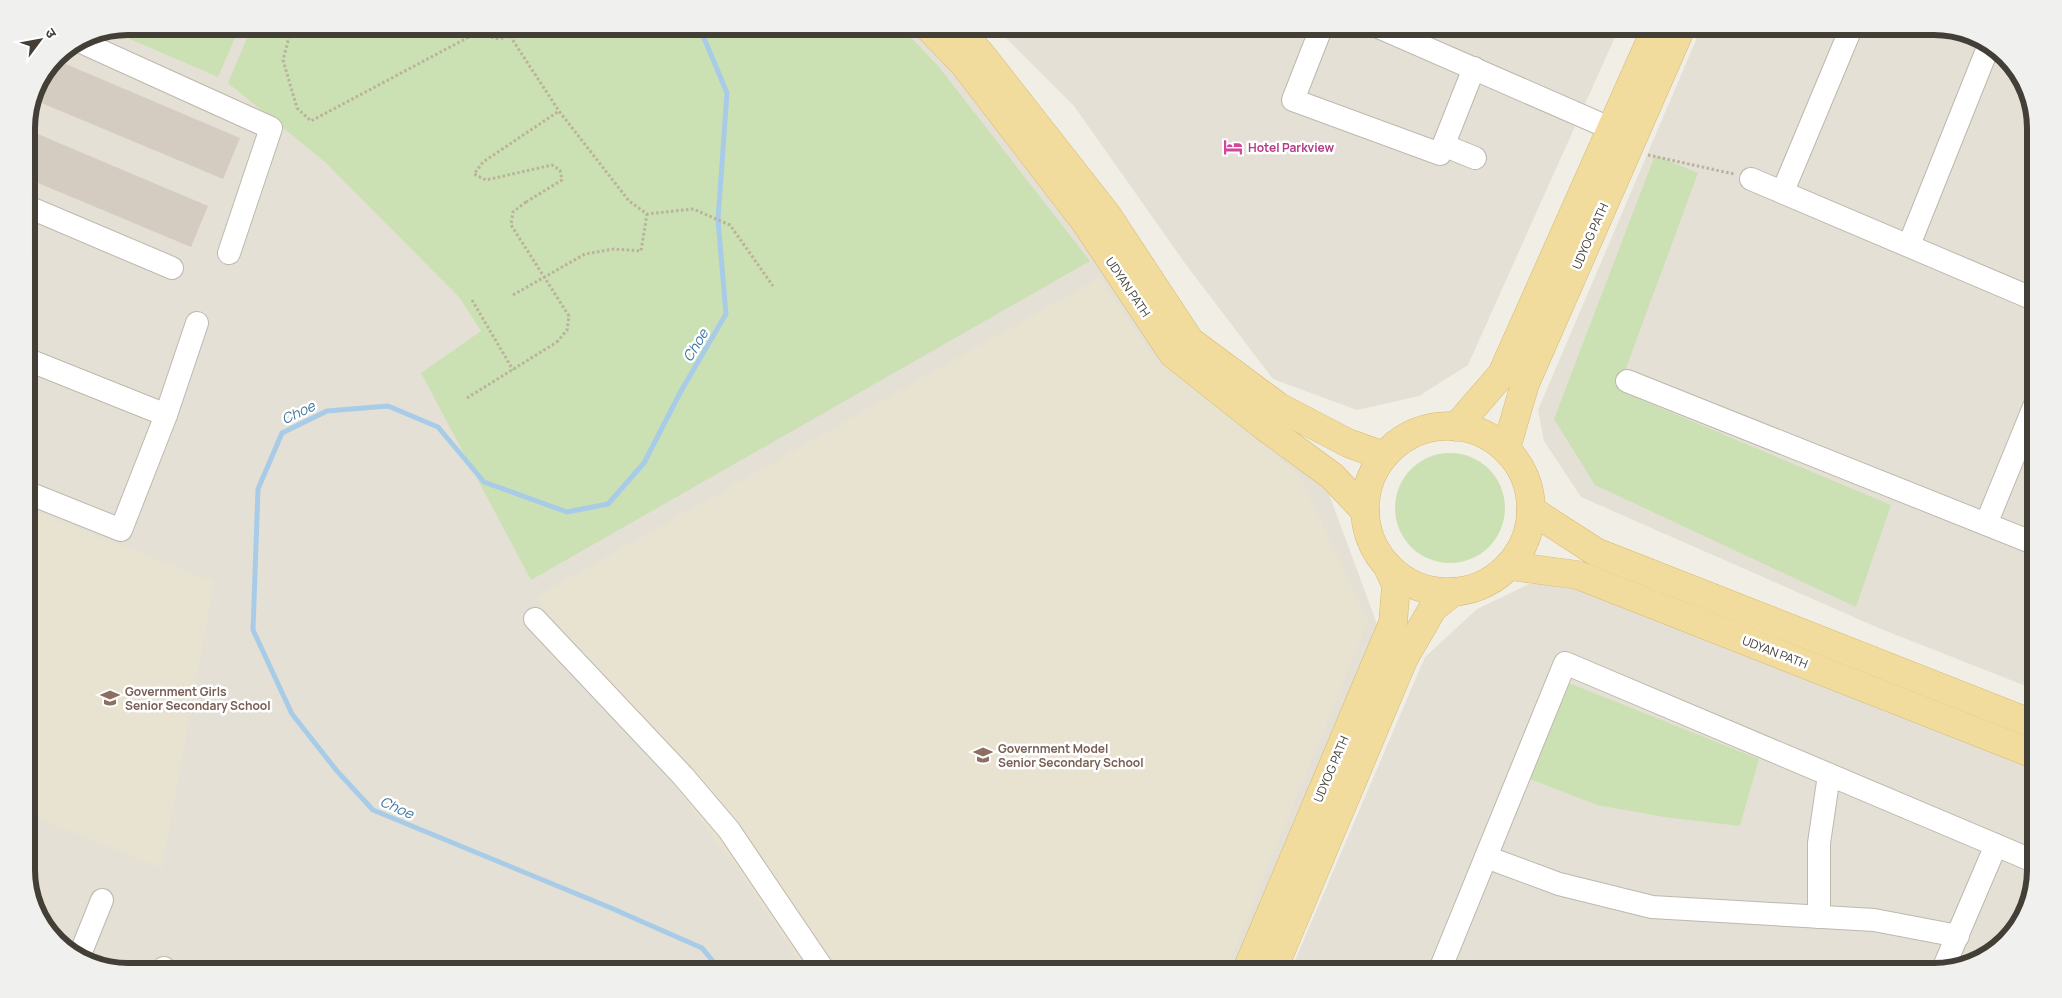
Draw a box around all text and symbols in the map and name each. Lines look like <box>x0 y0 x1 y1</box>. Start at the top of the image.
north arrow <box>15 15 65 65</box>
text: उ <box>41 24 62 42</box>
hotel icon: Hotel Parkview <box>1222 136 1244 158</box>
place label: Hotel Parkview <box>1248 139 1335 156</box>
street label: UDYOG PATH <box>1568 200 1612 272</box>
street label: UDYAN PATH <box>1102 254 1154 320</box>
water label: Choe <box>678 324 713 365</box>
water label: Choe <box>278 395 319 428</box>
street label: UDYAN PATH <box>1740 632 1810 672</box>
place label: Government Girls Senior Secondary School <box>125 683 271 714</box>
school or university icon: Government Girls Senior Secondary School <box>99 687 121 709</box>
street label: UDYOG PATH <box>1309 733 1353 805</box>
place label: Government Model Senior Secondary School <box>998 740 1144 771</box>
school or university icon: Government Model Senior Secondary School <box>972 744 994 766</box>
water label: Choe <box>377 791 418 823</box>

